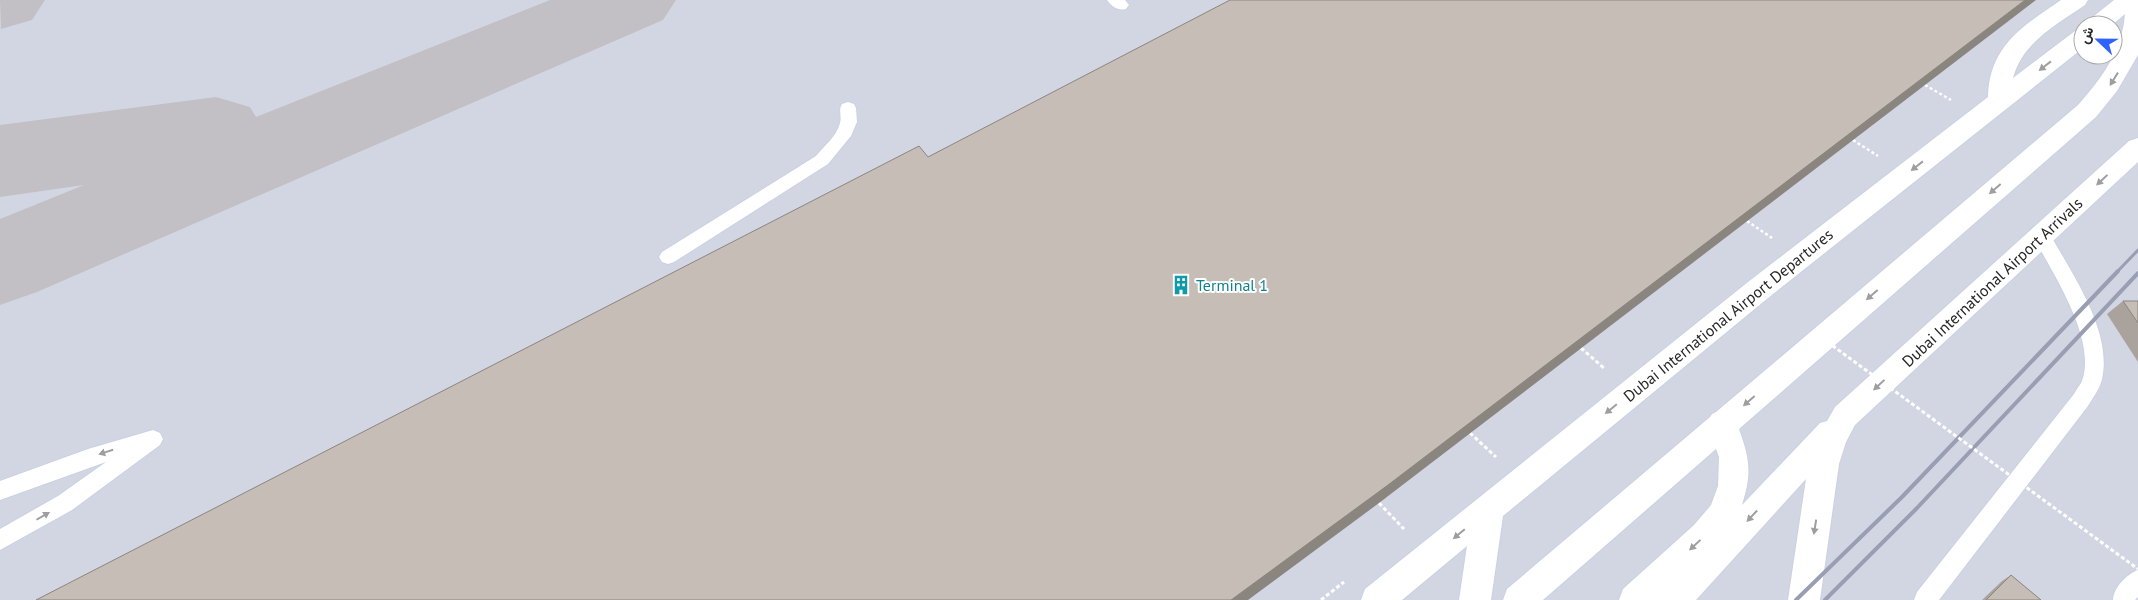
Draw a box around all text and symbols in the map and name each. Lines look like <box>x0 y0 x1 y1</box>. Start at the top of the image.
north arrow <box>2073 15 2123 65</box>
text: ش <box>2074 24 2098 46</box>
one-way arrow <box>2038 61 2052 71</box>
one-way arrow <box>2109 72 2118 85</box>
one-way arrow <box>1910 161 1924 171</box>
one-way arrow <box>2097 174 2109 186</box>
one-way arrow <box>1989 184 2002 195</box>
street label: Dubai International Airport Arrivals <box>1898 193 2087 371</box>
street label: Dubai International Airport Departures <box>1619 224 1837 406</box>
building icon: Terminal 1 <box>1170 274 1192 296</box>
place label: Terminal 1 <box>1196 275 1268 295</box>
one-way arrow <box>1867 289 1879 301</box>
one-way arrow <box>1874 379 1886 391</box>
one-way arrow <box>1743 395 1755 407</box>
one-way arrow <box>1605 403 1618 414</box>
one-way arrow <box>98 449 113 457</box>
one-way arrow <box>1746 510 1758 522</box>
one-way arrow <box>35 512 50 520</box>
one-way arrow <box>1810 519 1818 535</box>
one-way arrow <box>1452 528 1465 539</box>
one-way arrow <box>1689 539 1701 551</box>

